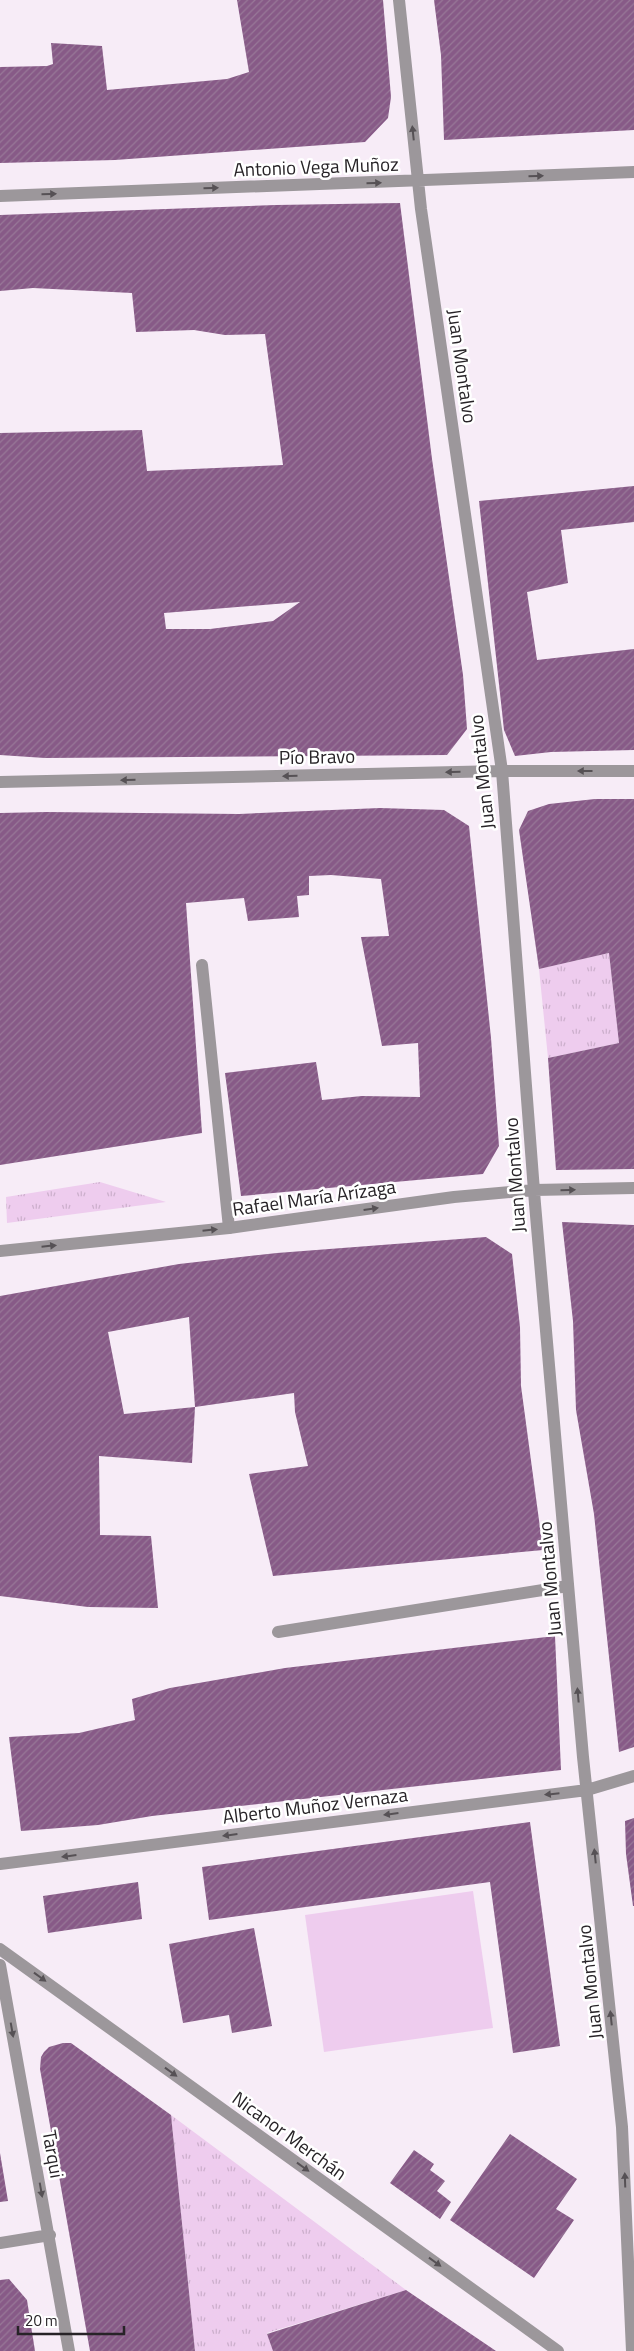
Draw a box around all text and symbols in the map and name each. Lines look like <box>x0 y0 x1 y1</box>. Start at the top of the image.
one-way arrow <box>409 125 417 141</box>
street label: Antonio Vega Muñoz <box>233 149 399 183</box>
one-way arrow <box>528 172 544 180</box>
one-way arrow <box>366 179 382 187</box>
one-way arrow <box>203 184 219 192</box>
one-way arrow <box>41 190 57 198</box>
street label: Juan Montalvo <box>441 307 485 425</box>
street label: Juan Montalvo <box>461 713 501 831</box>
street label: Pío Bravo <box>279 741 355 771</box>
one-way arrow <box>577 767 593 775</box>
one-way arrow <box>445 768 461 776</box>
one-way arrow <box>282 772 298 780</box>
one-way arrow <box>120 776 136 784</box>
street label: Juan Montalvo <box>496 1117 532 1233</box>
street label: Rafael María Arízaga <box>230 1171 398 1223</box>
one-way arrow <box>560 1185 576 1193</box>
one-way arrow <box>364 1204 380 1212</box>
one-way arrow <box>202 1226 218 1234</box>
one-way arrow <box>41 1242 57 1250</box>
street label: Juan Montalvo <box>530 1520 568 1638</box>
one-way arrow <box>573 1686 581 1702</box>
street label: Alberto Muñoz Vernaza <box>221 1779 410 1831</box>
one-way arrow <box>544 1790 560 1798</box>
one-way arrow <box>383 1810 399 1818</box>
one-way arrow <box>222 1831 238 1839</box>
one-way arrow <box>591 1848 599 1864</box>
one-way arrow <box>61 1852 77 1860</box>
street label: Juan Montalvo <box>569 1923 609 2041</box>
one-way arrow <box>33 1972 46 1982</box>
one-way arrow <box>607 2010 615 2026</box>
one-way arrow <box>8 2023 16 2038</box>
one-way arrow <box>164 2067 178 2077</box>
street label: Nicanor Merchán <box>227 2083 353 2187</box>
street label: Tarqui <box>36 2128 72 2180</box>
one-way arrow <box>296 2162 310 2172</box>
one-way arrow <box>620 2172 628 2188</box>
one-way arrow <box>38 2183 46 2199</box>
one-way arrow <box>428 2257 442 2267</box>
scale bar <box>18 2304 124 2336</box>
text: 20 m <box>25 2309 58 2332</box>

